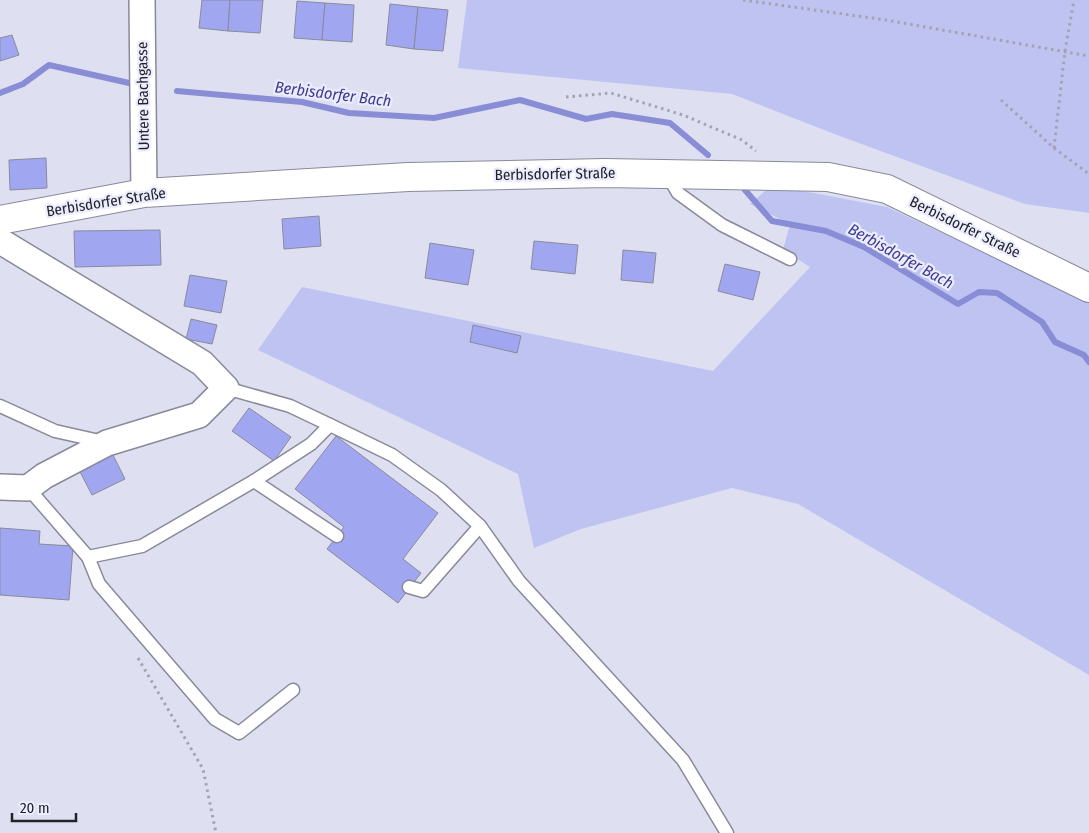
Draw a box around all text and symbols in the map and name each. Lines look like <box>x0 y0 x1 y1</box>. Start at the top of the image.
street label: Untere Bachgasse <box>133 42 153 150</box>
water label: Berbisdorfer Bach <box>274 77 392 111</box>
street label: Berbisdorfer Straße <box>495 164 615 184</box>
street label: Berbisdorfer Straße <box>45 184 167 220</box>
street label: Berbisdorfer Straße <box>907 192 1023 262</box>
water label: Berbisdorfer Bach <box>845 219 957 293</box>
scale bar <box>12 790 76 822</box>
text: 20 m <box>20 799 50 817</box>

